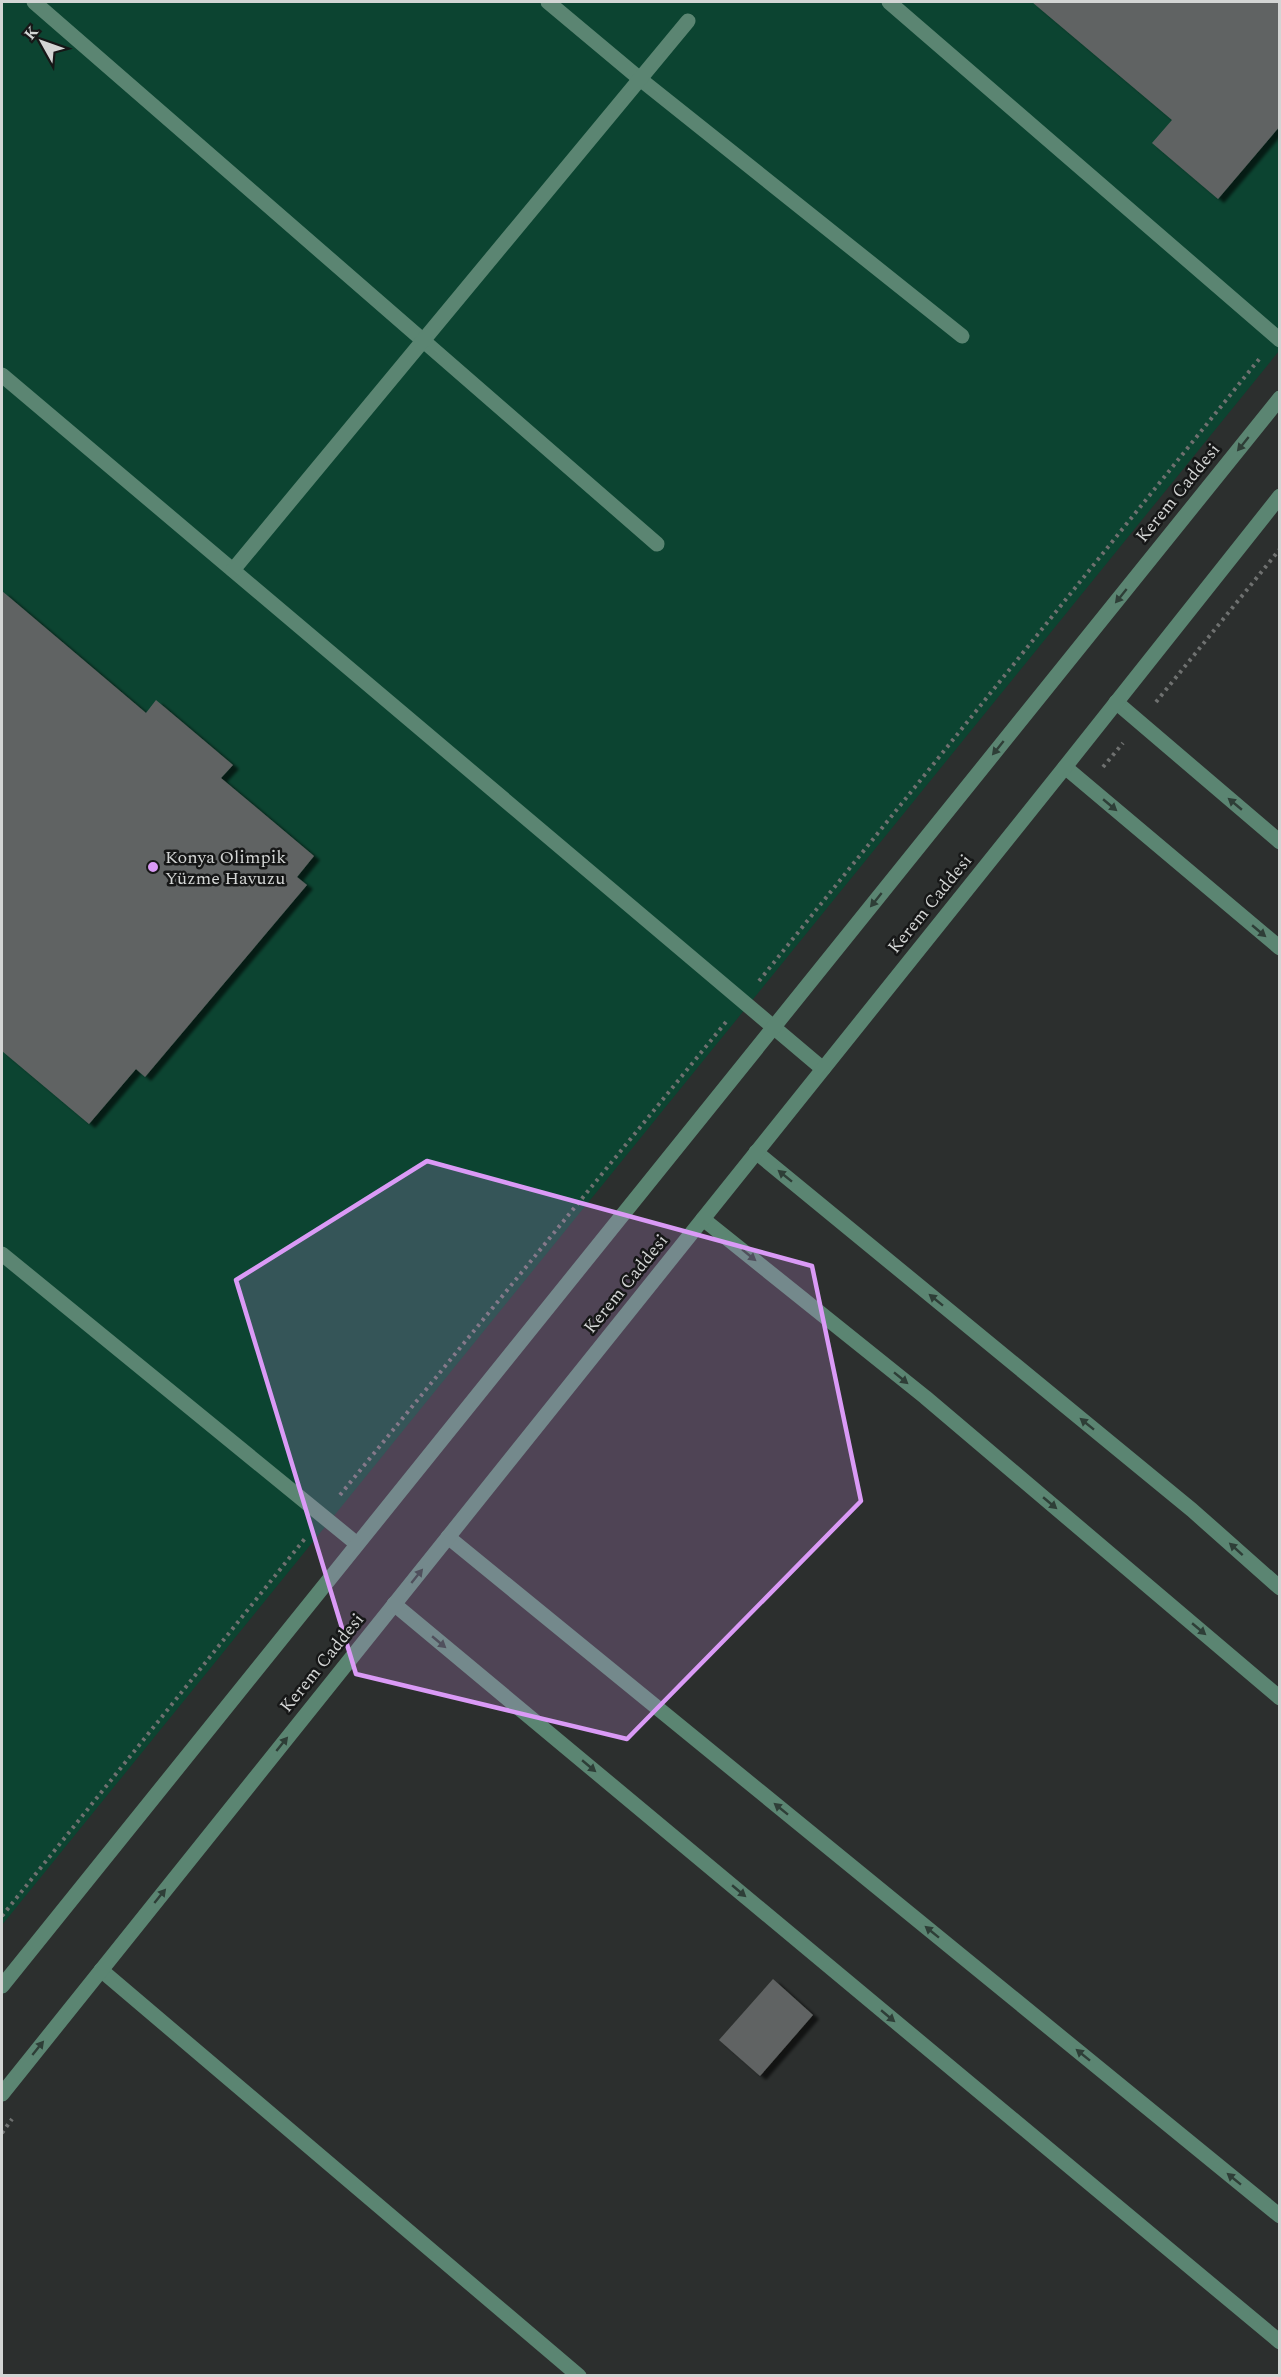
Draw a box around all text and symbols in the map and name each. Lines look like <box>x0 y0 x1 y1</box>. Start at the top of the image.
north arrow <box>12 12 72 72</box>
text: K <box>18 20 45 45</box>
one-way arrow <box>1236 436 1249 452</box>
street label: Kerem Caddesi <box>1129 437 1227 549</box>
one-way arrow <box>1114 588 1127 604</box>
one-way arrow <box>993 740 1005 755</box>
one-way arrow <box>1102 798 1117 811</box>
one-way arrow <box>1228 798 1243 811</box>
place label: Konya Olimpik Yüzme Havuzu <box>165 844 286 892</box>
street label: Kerem Caddesi <box>881 848 979 960</box>
marker: Konya Olimpik Yüzme Havuzu <box>146 860 160 874</box>
one-way arrow <box>871 892 883 907</box>
one-way arrow <box>1251 924 1267 937</box>
one-way arrow <box>777 1170 793 1183</box>
street label: Kerem Caddesi <box>577 1228 675 1340</box>
one-way arrow <box>741 1249 757 1262</box>
one-way arrow <box>928 1294 944 1307</box>
one-way arrow <box>893 1371 908 1383</box>
one-way arrow <box>1079 1418 1094 1431</box>
one-way arrow <box>1042 1496 1057 1509</box>
one-way arrow <box>1229 1543 1244 1556</box>
one-way arrow <box>411 1568 423 1583</box>
street label: Kerem Caddesi <box>273 1607 371 1719</box>
one-way arrow <box>1191 1622 1206 1635</box>
one-way arrow <box>431 1635 447 1648</box>
one-way arrow <box>275 1737 288 1752</box>
one-way arrow <box>581 1760 597 1773</box>
one-way arrow <box>773 1802 789 1815</box>
one-way arrow <box>731 1885 747 1898</box>
one-way arrow <box>153 1889 166 1904</box>
one-way arrow <box>925 1926 940 1939</box>
one-way arrow <box>880 2010 896 2023</box>
one-way arrow <box>32 2041 44 2056</box>
one-way arrow <box>1075 2049 1091 2062</box>
one-way arrow <box>1226 2172 1242 2185</box>

